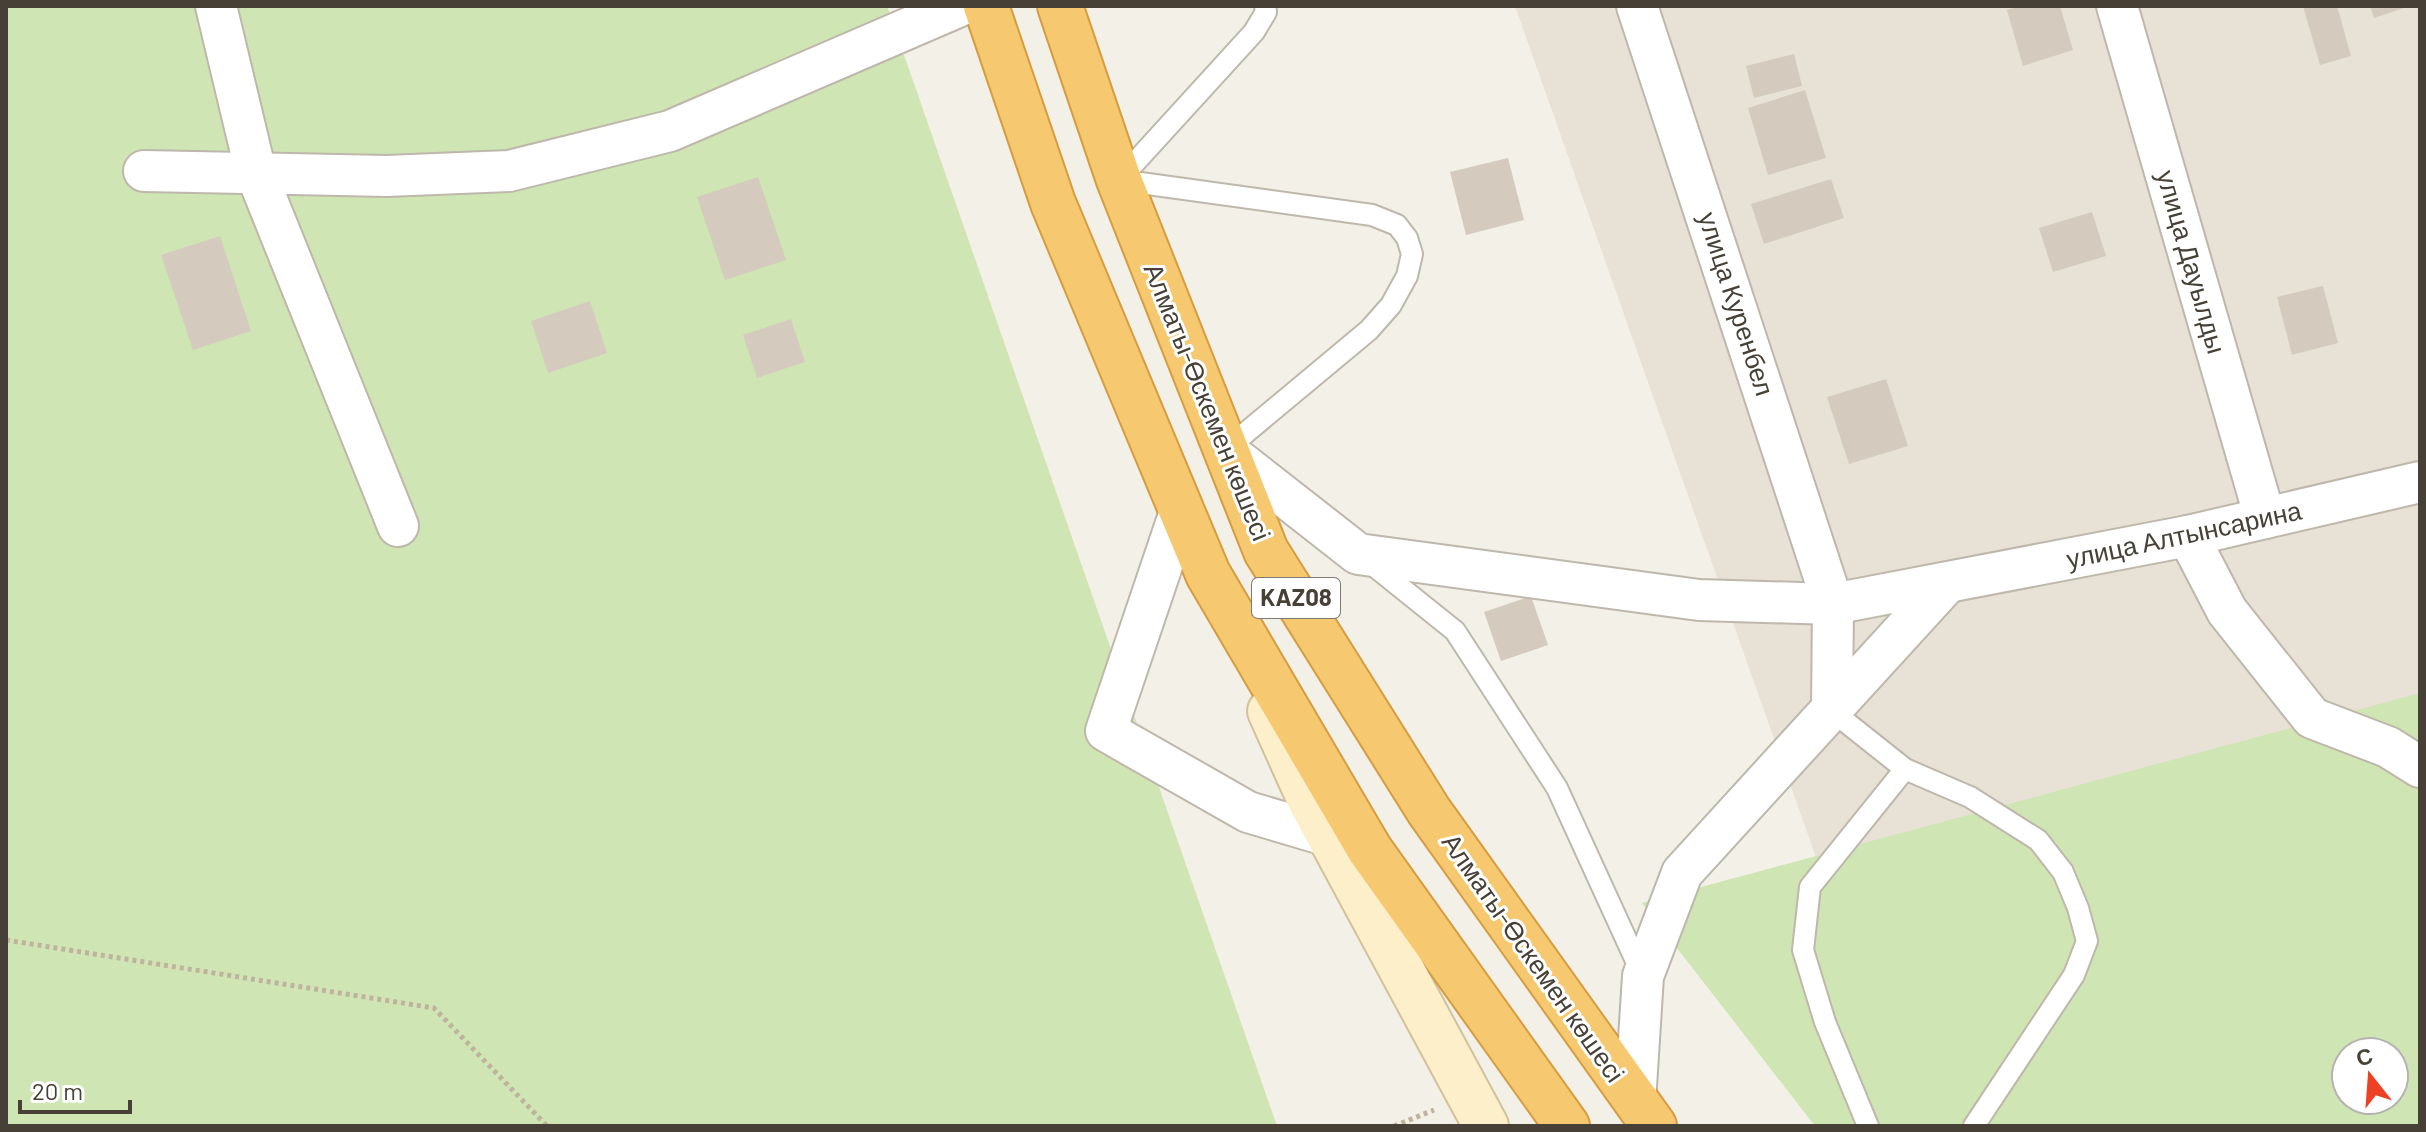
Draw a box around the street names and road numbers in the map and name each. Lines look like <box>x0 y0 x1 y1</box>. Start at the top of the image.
street label: улица Дауылды <box>2151 166 2233 357</box>
street label: улица Куренбел <box>1693 208 1782 399</box>
street label: Алматы-Өскемен көшесі <box>1139 258 1278 545</box>
street label: улица Алтынсарина <box>2063 493 2305 574</box>
road number: KAZ08 <box>1252 578 1340 618</box>
street label: Алматы-Өскемен көшесі <box>1437 827 1632 1087</box>

